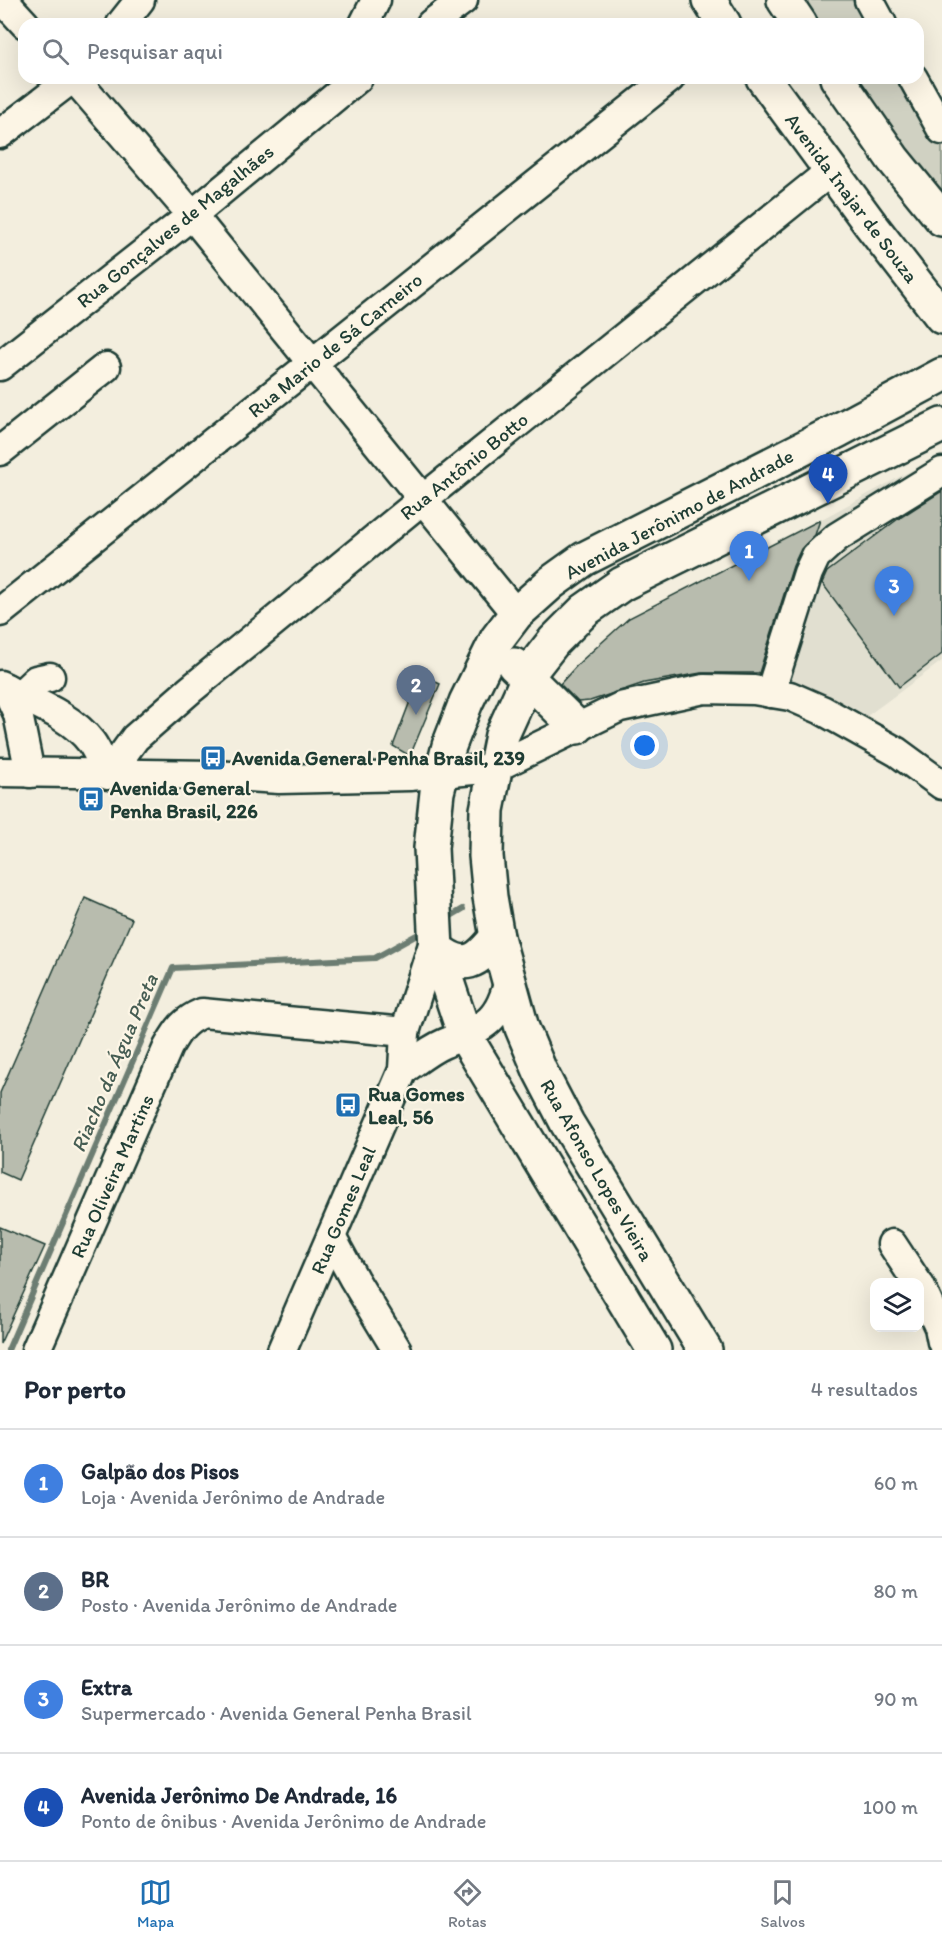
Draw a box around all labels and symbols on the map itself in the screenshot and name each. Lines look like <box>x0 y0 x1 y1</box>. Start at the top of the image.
street label: Avenida Inajar de Souza <box>780 108 924 288</box>
street label: Rua Gonçalves de Magalhães <box>72 139 278 313</box>
street label: Rua Mario de Sá Carneiro <box>243 267 427 423</box>
street label: Rua Antônio Botto <box>395 407 533 525</box>
street label: Avenida Jerônimo de Andrade <box>561 444 797 584</box>
pin: 4 <box>808 454 848 504</box>
pin: 1 <box>730 532 768 581</box>
pin: 3 <box>874 566 914 616</box>
pin: 2 <box>396 666 436 715</box>
your location <box>630 731 659 760</box>
bus stop icon: Avenida General Penha Brasil, 239 <box>198 743 228 773</box>
place label: Avenida General Penha Brasil, 239 <box>231 746 525 770</box>
place label: Avenida General Penha Brasil, 226 <box>109 776 258 823</box>
bus stop icon: Avenida General Penha Brasil, 226 <box>76 784 106 814</box>
water label: Riacho da Água Preta <box>65 970 163 1156</box>
street label: Rua Afonso Lopes Vieira <box>535 1075 659 1266</box>
place label: Rua Gomes Leal, 56 <box>368 1082 465 1129</box>
street label: Rua Oliveira Martins <box>65 1090 159 1261</box>
bus stop icon: Rua Gomes Leal, 56 <box>333 1090 363 1120</box>
street label: Rua Gomes Leal <box>305 1142 381 1278</box>

